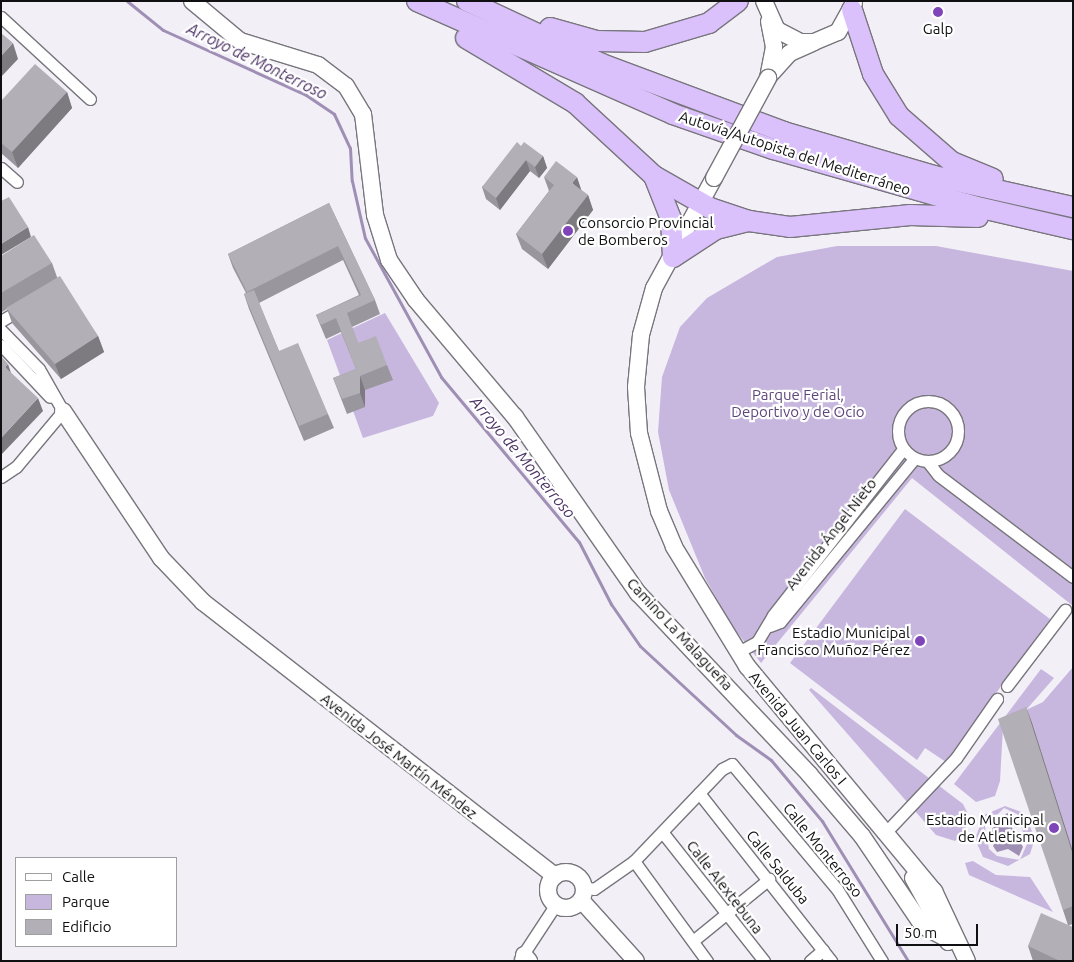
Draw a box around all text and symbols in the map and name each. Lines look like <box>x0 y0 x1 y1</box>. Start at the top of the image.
marker: Galp <box>932 6 944 18</box>
water label: Arroyo de Monterroso <box>184 19 330 103</box>
place label: Galp <box>923 20 953 38</box>
street label: Autovía/Autopista del Mediterráneo <box>677 107 913 199</box>
place label: Consorcio Provincial de Bomberos <box>578 213 713 248</box>
marker: Consorcio Provincial de Bomberos <box>562 225 574 237</box>
park label: Parque Ferial, Deportivo y de Ocio <box>731 385 865 420</box>
water label: Arroyo de Monterroso <box>466 392 580 522</box>
street label: Avenida Ángel Nieto <box>782 474 880 594</box>
street label: Camino La Malagueña <box>623 574 737 694</box>
place label: Estadio Municipal Francisco Muñoz Pérez <box>757 623 910 658</box>
marker: Estadio Municipal Francisco Muñoz Pérez <box>914 635 926 647</box>
street label: Avenida Juan Carlos I <box>745 668 851 788</box>
street label: Avenida José Martín Méndez <box>317 689 481 823</box>
street label: Calle Monterroso <box>779 799 867 901</box>
place label: Estadio Municipal de Atletismo <box>926 810 1044 845</box>
marker: Estadio Municipal de Atletismo <box>1048 822 1060 834</box>
street label: Calle Salduba <box>743 826 813 908</box>
street label: Calle Alextebuna <box>683 837 767 937</box>
legend <box>15 857 178 947</box>
text: Calle <box>62 868 95 885</box>
text: Parque <box>62 893 110 910</box>
scale bar <box>899 914 982 946</box>
text: Edificio <box>62 918 111 935</box>
text: 50 m <box>904 924 937 941</box>

